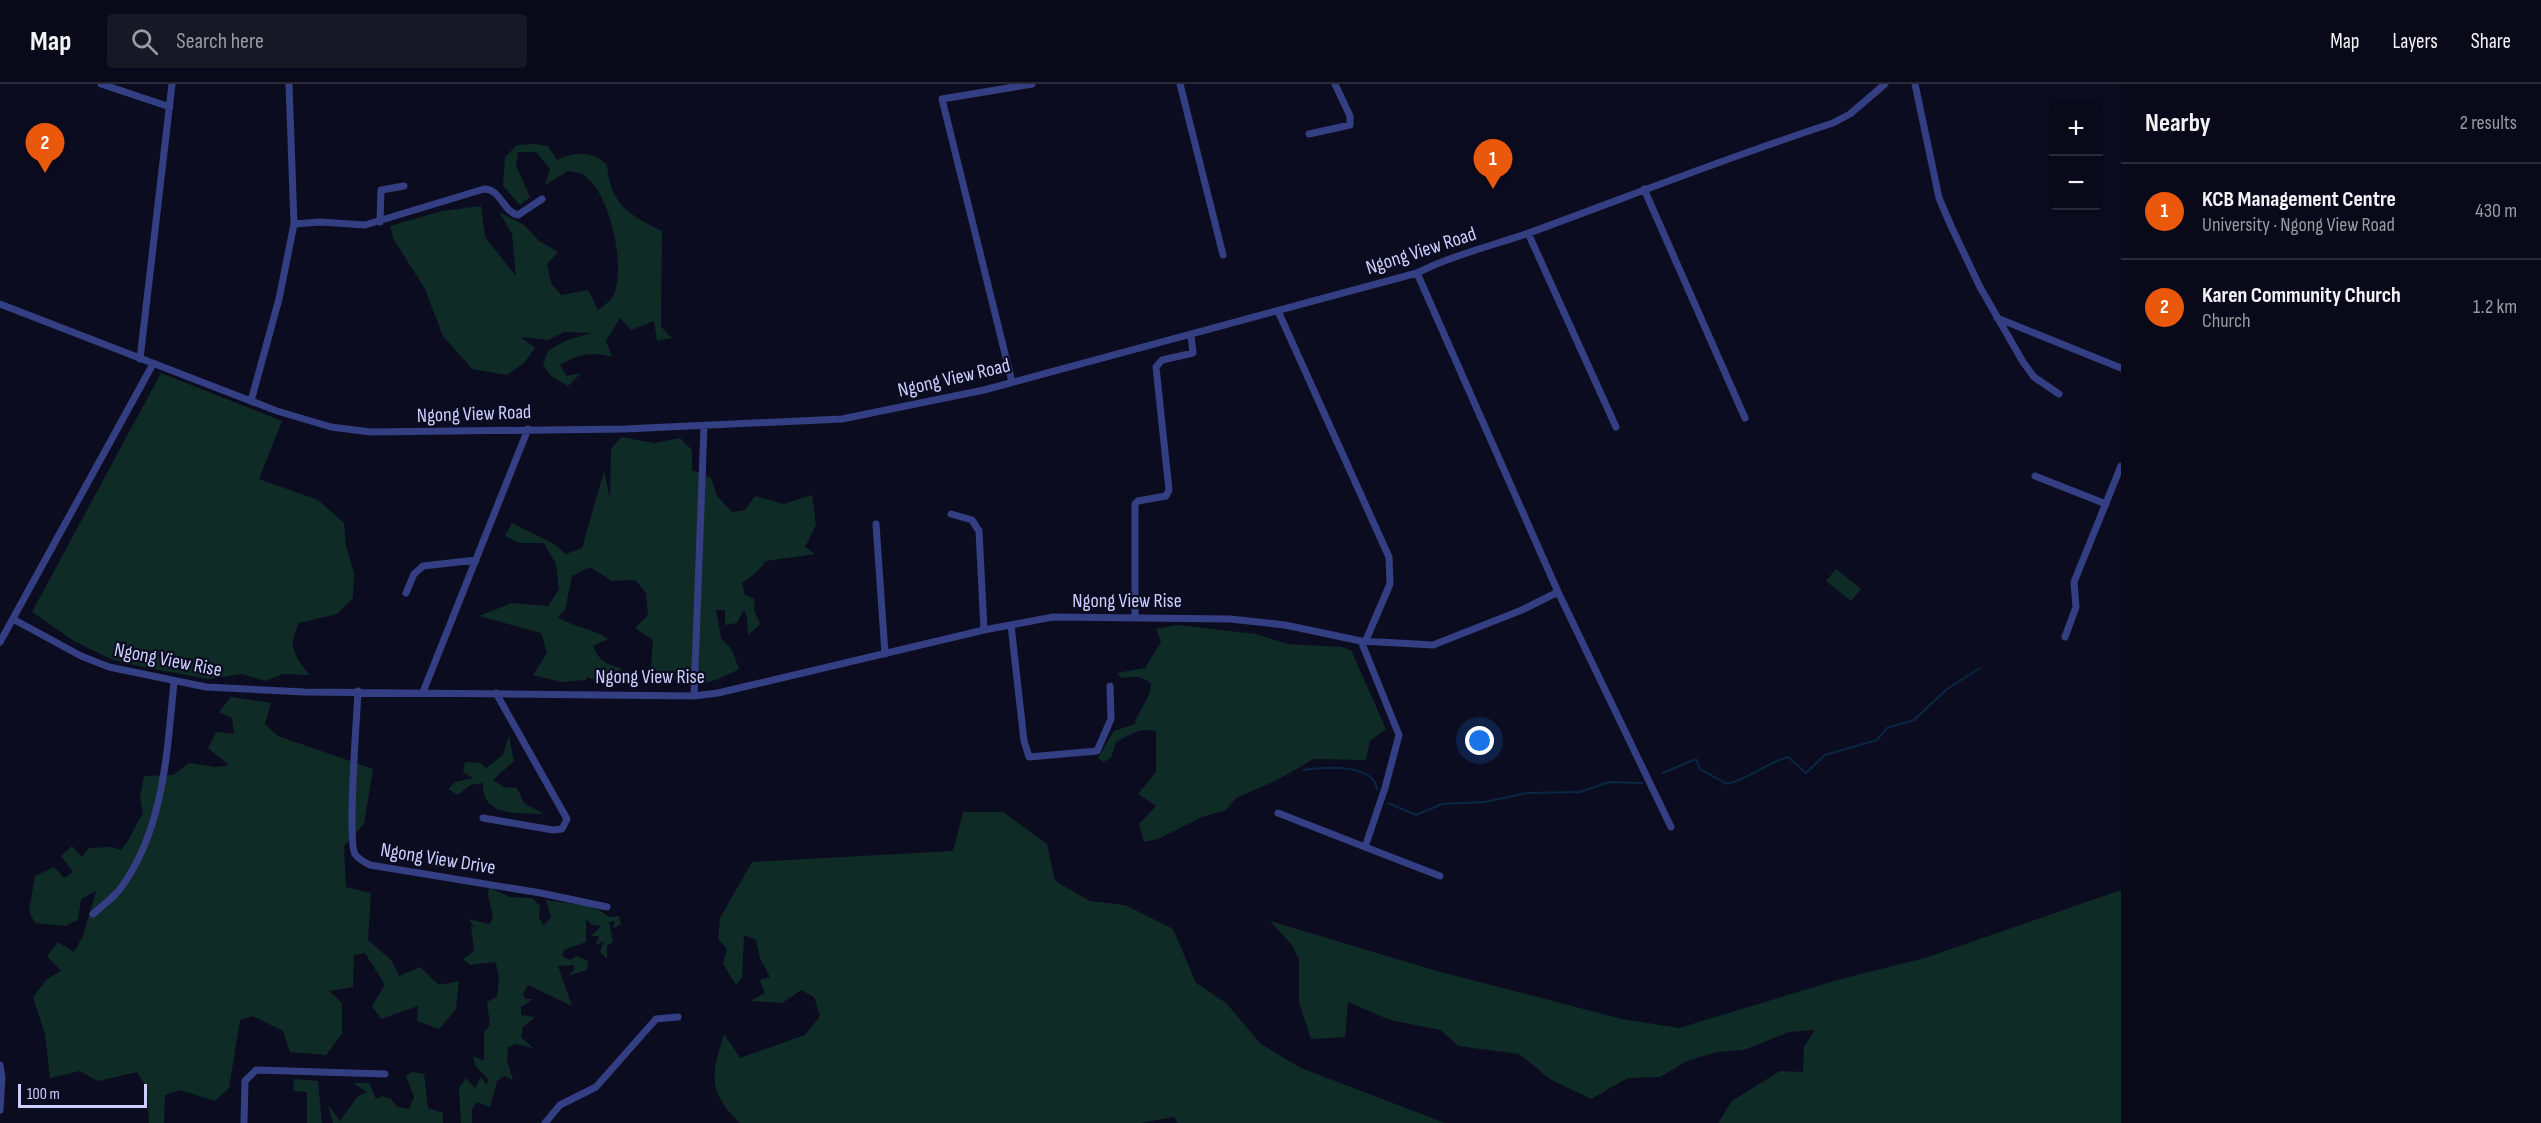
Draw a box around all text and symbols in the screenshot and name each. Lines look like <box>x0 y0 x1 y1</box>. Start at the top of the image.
search box <box>107 14 527 68</box>
text: Map <box>30 25 71 58</box>
icon: search <box>128 25 161 58</box>
text: Search here <box>176 28 264 55</box>
text: Map <box>2330 29 2359 54</box>
text: Layers <box>2392 29 2438 54</box>
text: Share <box>2471 29 2511 54</box>
map controls <box>2049 102 2103 210</box>
button: + <box>2049 102 2103 156</box>
text: Nearby <box>2145 108 2211 139</box>
text: 2 results <box>2460 111 2517 135</box>
pin: 2 <box>26 124 64 173</box>
pin: 1 <box>1474 140 1512 189</box>
button: − <box>2049 156 2103 210</box>
text: KCB Management Centre <box>2202 186 2396 213</box>
text: 1 <box>2161 199 2168 223</box>
text: 430 m <box>2475 199 2517 223</box>
text: University · Ngong View Road <box>2202 213 2395 237</box>
street label: Ngong View Road <box>1363 222 1479 280</box>
text: Karen Community Church <box>2202 282 2401 309</box>
text: 2 <box>2160 295 2169 319</box>
text: 1.2 km <box>2473 295 2517 319</box>
text: Church <box>2202 309 2251 333</box>
street label: Ngong View Road <box>895 353 1013 403</box>
street label: Ngong View Road <box>416 400 532 428</box>
street label: Ngong View Rise <box>1072 589 1182 613</box>
street label: Ngong View Rise <box>112 638 224 682</box>
street label: Ngong View Rise <box>595 665 705 689</box>
your location <box>1465 726 1494 755</box>
street label: Ngong View Drive <box>379 838 497 880</box>
scale bar <box>18 1081 147 1108</box>
text: 100 m <box>27 1085 60 1104</box>

